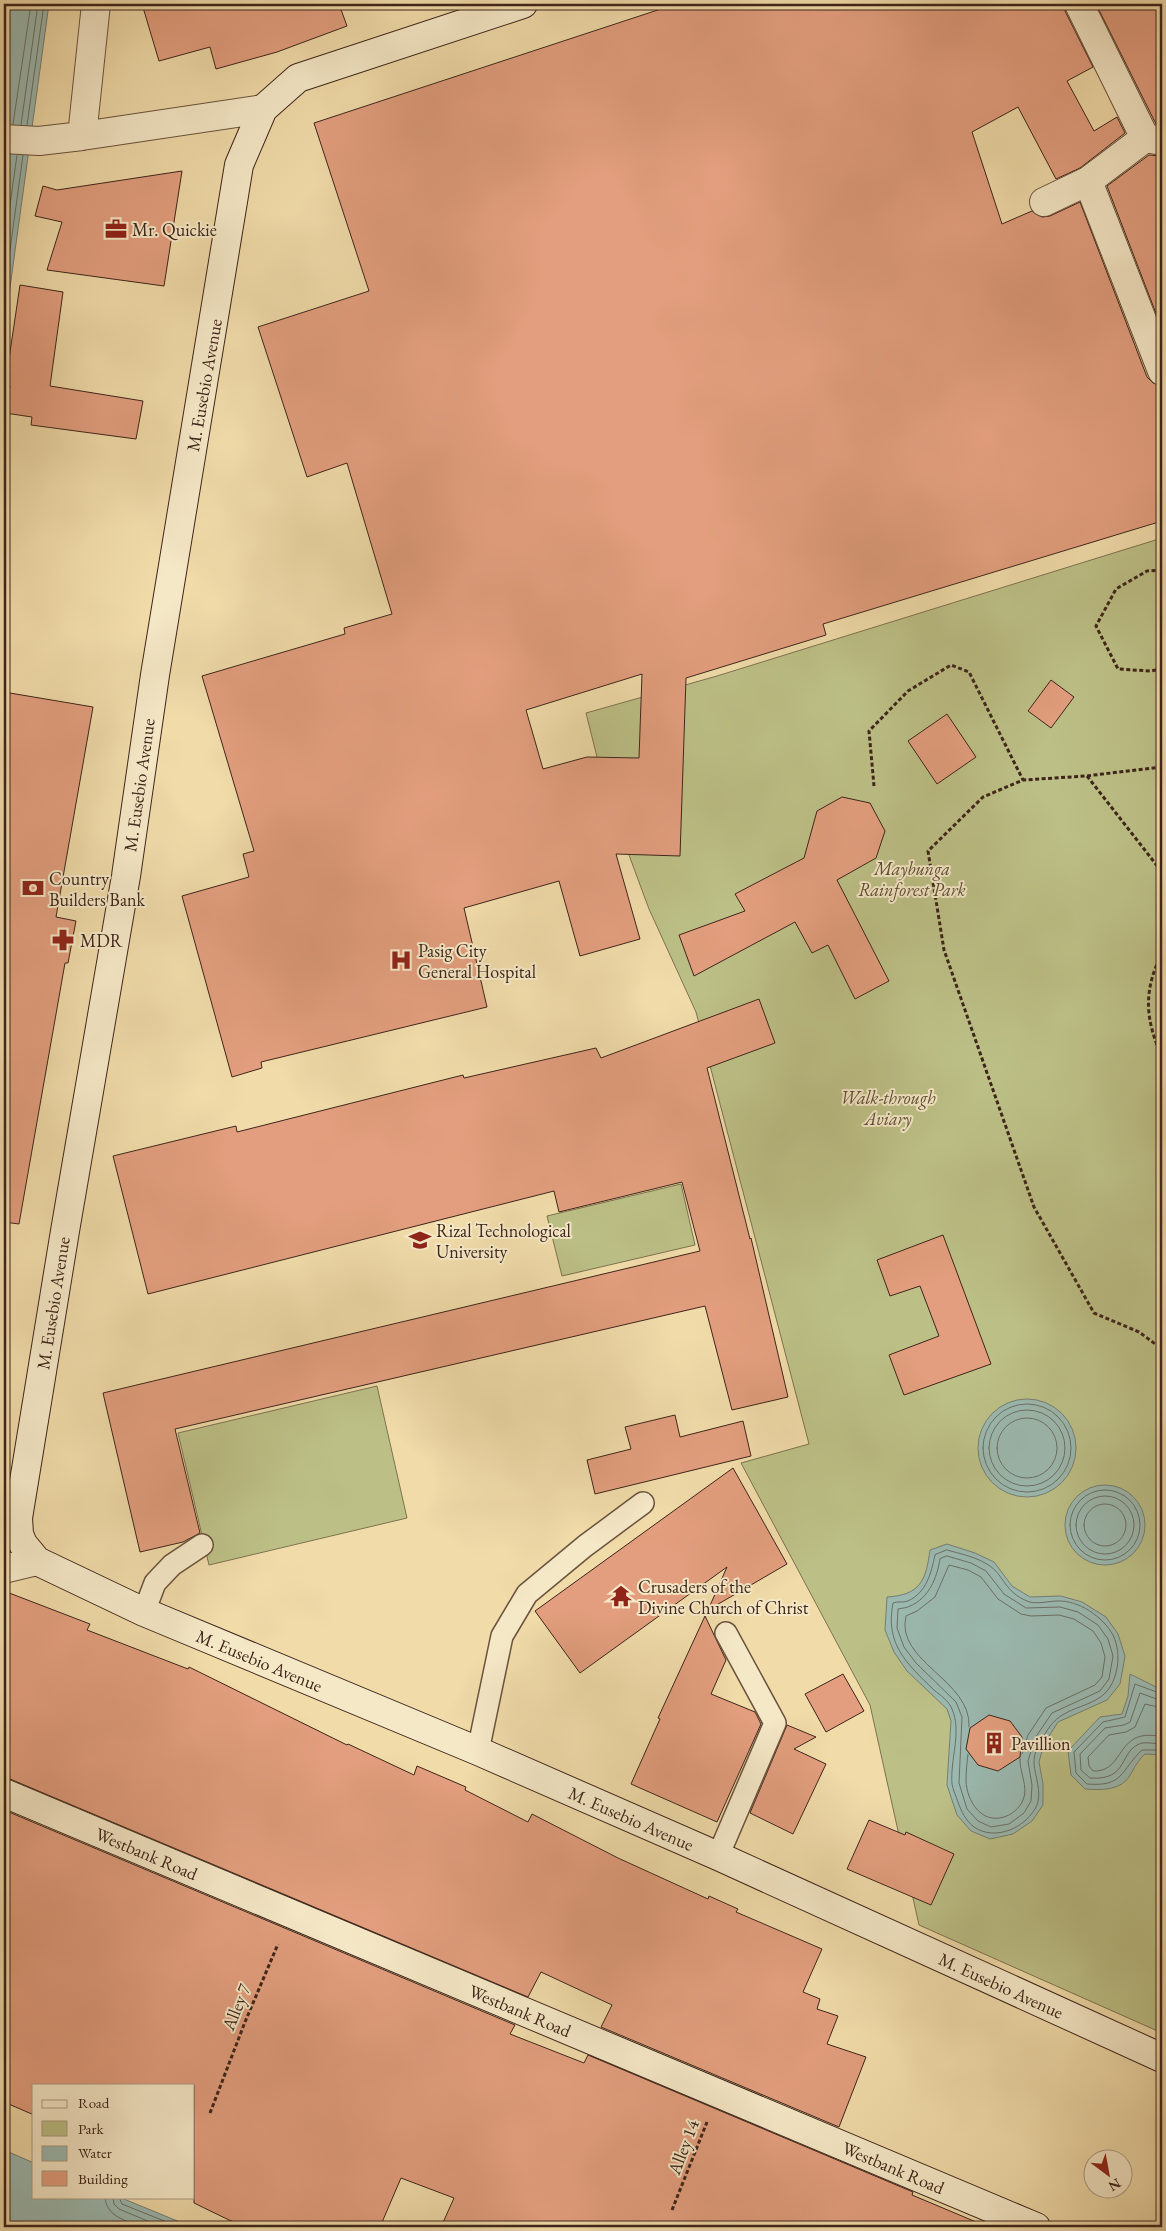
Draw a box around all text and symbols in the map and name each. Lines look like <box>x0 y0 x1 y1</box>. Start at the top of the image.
office icon: Mr. Quickie <box>103 216 129 242</box>
place label: Mr. Quickie <box>132 218 217 241</box>
street label: M. Eusebio Avenue <box>181 317 227 453</box>
street label: M. Eusebio Avenue <box>118 717 160 853</box>
park label: Maybunga Rainforest Park <box>858 857 966 902</box>
place label: Country Builders Bank <box>49 867 146 911</box>
bank icon: Country Builders Bank <box>20 875 46 901</box>
pharmacy icon: MDR <box>50 927 76 953</box>
place label: MDR <box>80 929 123 952</box>
place label: Pasig City General Hospital <box>418 939 536 983</box>
hospital icon: Pasig City General Hospital <box>388 947 414 973</box>
park label: Walk-through Aviary <box>840 1086 936 1131</box>
place label: Rizal Technological University <box>436 1219 571 1263</box>
school or university icon: Rizal Technological University <box>407 1227 433 1253</box>
street label: M. Eusebio Avenue <box>31 1235 75 1371</box>
place label: Crusaders of the Divine Church of Christ <box>638 1575 809 1619</box>
temple icon: Crusaders of the Divine Church of Christ <box>608 1583 634 1609</box>
street label: M. Eusebio Avenue <box>193 1624 326 1697</box>
building icon: Pavillion <box>981 1730 1007 1756</box>
place label: Pavillion <box>1011 1732 1071 1755</box>
street label: M. Eusebio Avenue <box>565 1781 698 1856</box>
street label: Westbank Road <box>92 1821 202 1885</box>
street label: M. Eusebio Avenue <box>935 1947 1067 2023</box>
street label: Westbank Road <box>466 1978 576 2042</box>
street label: Alley 7 <box>216 1980 256 2035</box>
legend <box>32 2084 195 2198</box>
text: Road <box>78 2093 110 2112</box>
street label: Alley 14 <box>662 2116 704 2179</box>
text: Park <box>78 2119 105 2138</box>
street label: Westbank Road <box>839 2135 949 2199</box>
text: Water <box>78 2143 112 2162</box>
north arrow <box>1084 2148 1134 2198</box>
text: Building <box>78 2169 128 2188</box>
text: N <box>1105 2174 1124 2196</box>

